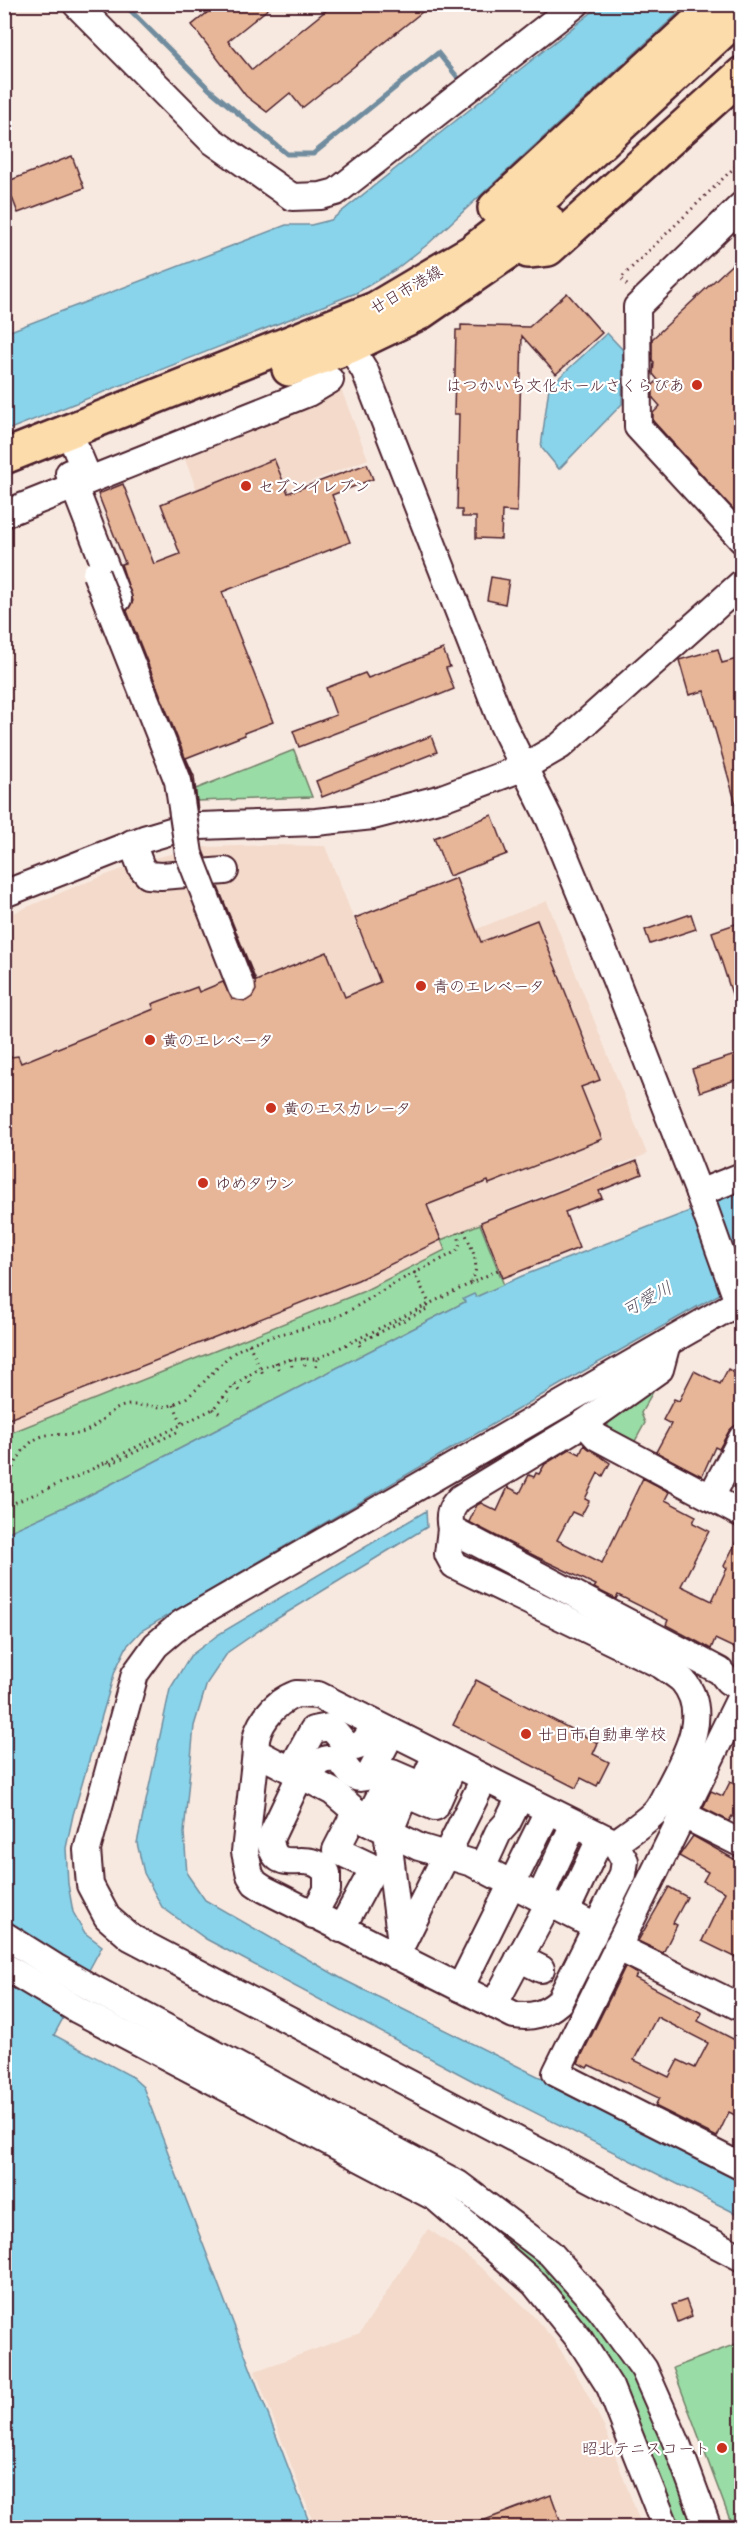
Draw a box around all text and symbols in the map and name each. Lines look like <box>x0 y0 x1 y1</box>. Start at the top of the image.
street label: 廿日市港線 <box>367 262 446 319</box>
place label: はつかいち文化ホールさくらぴあ <box>446 377 685 396</box>
marker: はつかいち文化ホールさくらぴあ <box>690 378 704 392</box>
place label: セブンイレブン <box>258 478 370 497</box>
marker: セブンイレブン <box>239 479 253 493</box>
place label: 青のエレベータ <box>433 978 545 997</box>
marker: 青のエレベータ <box>414 979 428 993</box>
place label: 黄のエレベータ <box>162 1032 274 1051</box>
marker: 黄のエレベータ <box>143 1033 157 1047</box>
place label: 黄のエスカレータ <box>283 1100 411 1119</box>
marker: 黄のエスカレータ <box>264 1101 278 1115</box>
place label: ゆめタウン <box>215 1175 295 1194</box>
marker: ゆめタウン <box>196 1176 210 1190</box>
water label: 可愛川 <box>618 1277 676 1321</box>
place label: 廿日市自動車学校 <box>538 1726 666 1745</box>
marker: 廿日市自動車学校 <box>519 1727 533 1741</box>
place label: 昭北テニスコート <box>582 2440 710 2459</box>
marker: 昭北テニスコート <box>715 2441 729 2455</box>

